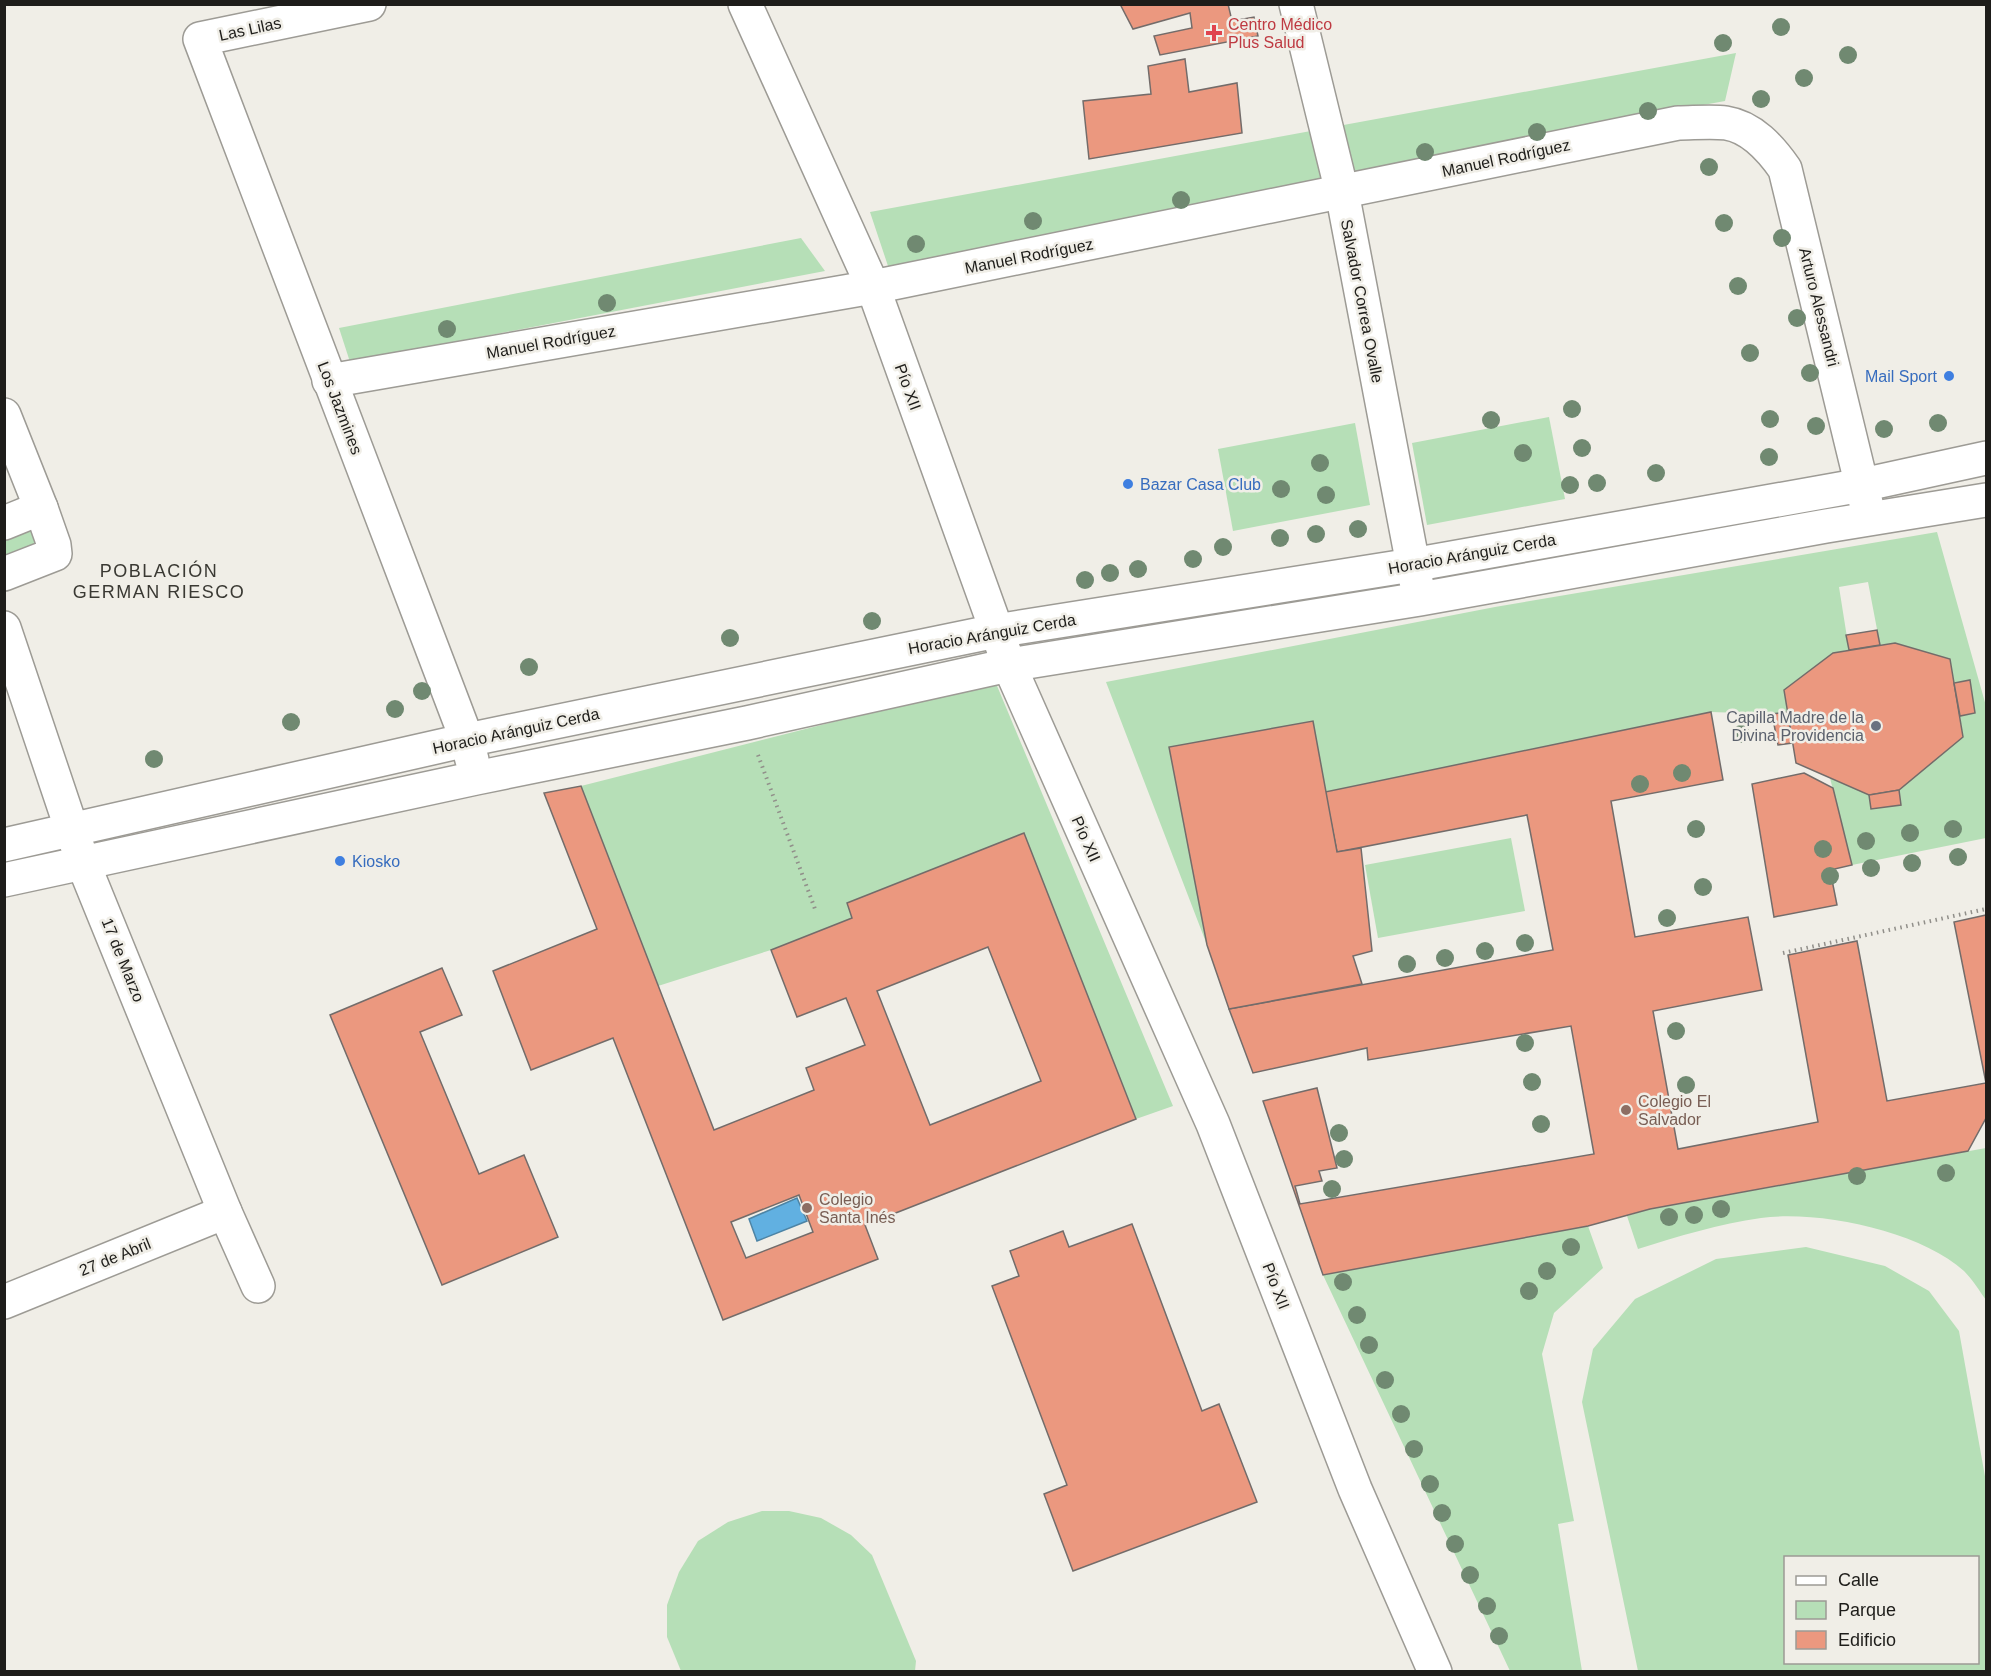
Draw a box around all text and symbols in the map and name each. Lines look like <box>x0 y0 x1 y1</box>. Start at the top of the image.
street label: Las Lilas <box>217 14 283 44</box>
place label: Centro Médico Plus Salud <box>1228 16 1332 51</box>
marker: Centro Médico Plus Salud <box>1205 24 1223 42</box>
street label: Manuel Rodríguez <box>1440 136 1572 180</box>
street label: Salvador Correa Ovalle <box>1338 218 1386 384</box>
street label: Manuel Rodríguez <box>963 235 1095 277</box>
street label: Arturo Alessandri <box>1796 246 1842 368</box>
street label: Manuel Rodríguez <box>485 322 617 362</box>
street label: Los Jazmines <box>315 359 365 457</box>
street label: Pío XII <box>892 362 924 412</box>
place label: Mail Sport <box>1865 368 1938 385</box>
marker: Mail Sport <box>1942 369 1956 383</box>
place label: Bazar Casa Club <box>1140 476 1261 493</box>
marker: Bazar Casa Club <box>1121 477 1135 491</box>
street label: Horacio Aránguiz Cerda <box>1387 531 1557 577</box>
district label: POBLACIÓN GERMAN RIESCO <box>73 560 245 602</box>
street label: Horacio Aránguiz Cerda <box>907 611 1077 657</box>
street label: Horacio Aránguiz Cerda <box>431 705 601 757</box>
place label: Capilla Madre de la Divina Providencia <box>1726 709 1864 744</box>
marker: Capilla Madre de la Divina Providencia <box>1869 719 1883 733</box>
street label: Pío XII <box>1068 814 1104 864</box>
place label: Kiosko <box>352 853 400 870</box>
marker: Kiosko <box>333 854 347 868</box>
street label: 17 de Marzo <box>98 916 148 1005</box>
place label: Colegio El Salvador <box>1638 1093 1711 1128</box>
marker: Colegio El Salvador <box>1619 1103 1633 1117</box>
place label: Colegio Santa Inés <box>819 1191 896 1226</box>
marker: Colegio Santa Inés <box>800 1201 814 1215</box>
street label: 27 de Abril <box>77 1235 153 1279</box>
street label: Pío XII <box>1259 1261 1293 1311</box>
legend <box>1784 1556 1979 1664</box>
text: Calle <box>1838 1570 1879 1590</box>
text: Parque <box>1838 1600 1896 1620</box>
text: Edificio <box>1838 1630 1896 1650</box>

